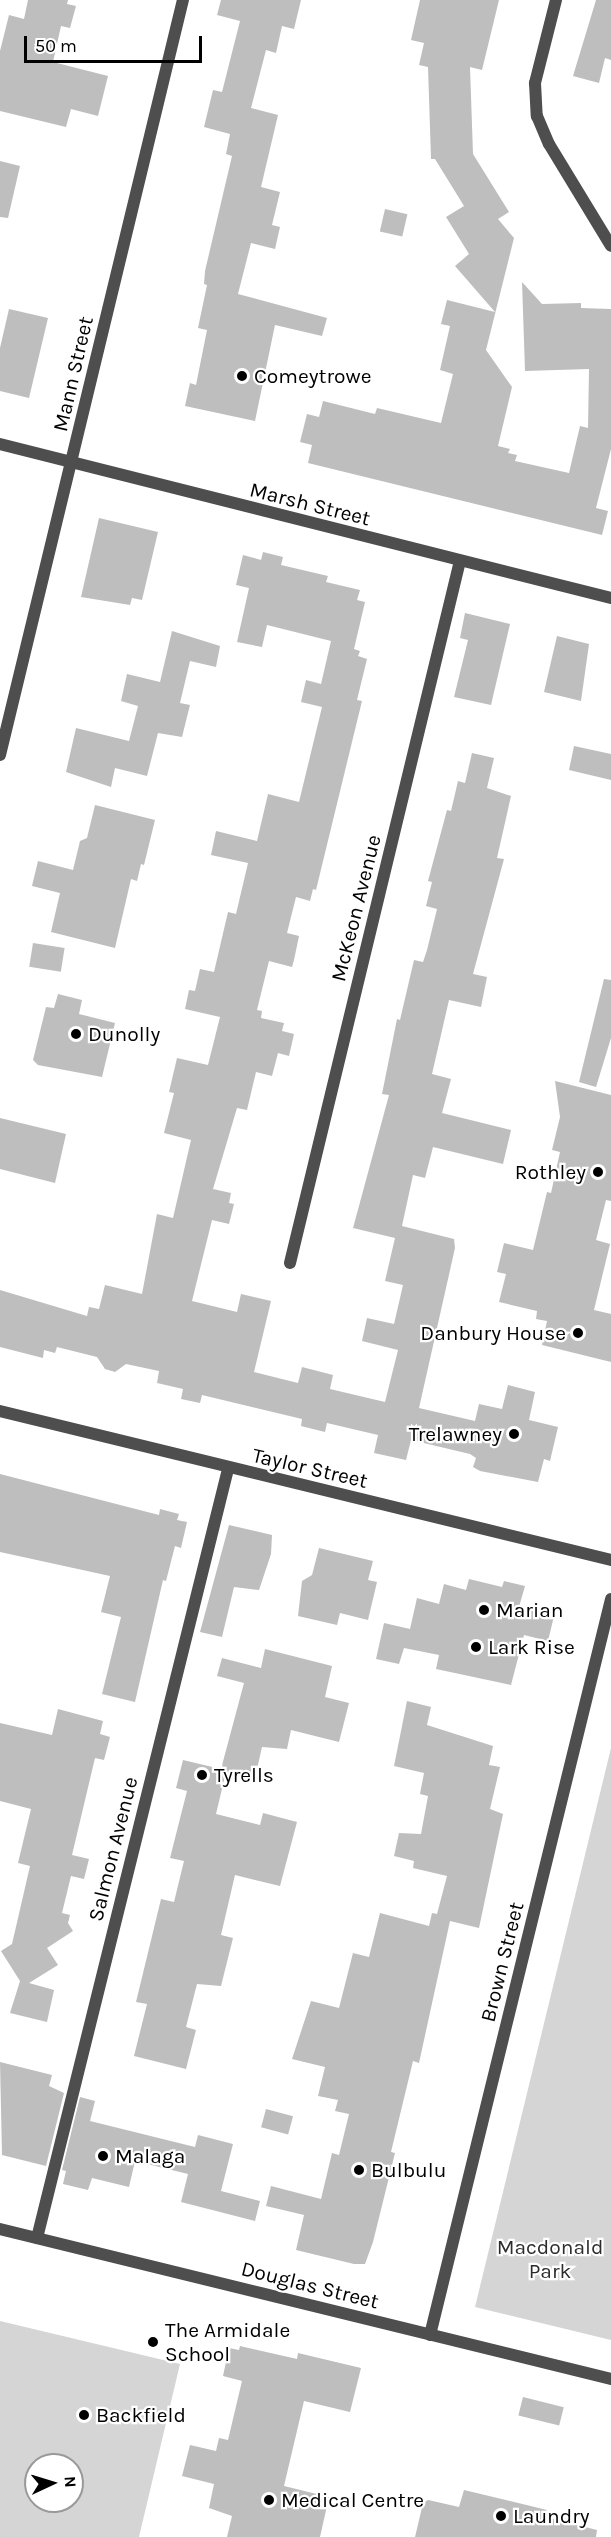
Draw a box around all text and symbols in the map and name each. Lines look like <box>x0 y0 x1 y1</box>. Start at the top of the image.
scale bar <box>27 24 206 62</box>
text: 50 m <box>35 35 77 57</box>
street label: Mann Street <box>48 314 98 434</box>
place label: Comeytrowe <box>254 363 372 389</box>
marker: Comeytrowe <box>235 369 249 383</box>
street label: Marsh Street <box>247 477 373 531</box>
street label: McKeon Avenue <box>326 832 386 984</box>
place label: Dunolly <box>88 1021 160 1047</box>
marker: Dunolly <box>69 1027 83 1041</box>
place label: Rothley <box>515 1159 586 1185</box>
marker: Rothley <box>591 1165 605 1179</box>
place label: Danbury House <box>420 1320 566 1346</box>
marker: Danbury House <box>571 1326 585 1340</box>
place label: Trelawney <box>409 1421 502 1447</box>
marker: Trelawney <box>507 1427 521 1441</box>
street label: Taylor Street <box>250 1442 370 1494</box>
place label: Marian <box>496 1597 563 1623</box>
marker: Marian <box>477 1603 491 1617</box>
place label: Lark Rise <box>488 1634 575 1660</box>
marker: Lark Rise <box>469 1640 483 1654</box>
place label: Tyrells <box>214 1762 274 1788</box>
marker: Tyrells <box>195 1768 209 1782</box>
street label: Salmon Avenue <box>83 1774 143 1924</box>
street label: Brown Street <box>475 1899 529 2025</box>
place label: Malaga <box>115 2143 185 2169</box>
marker: Malaga <box>96 2149 110 2163</box>
place label: Bulbulu <box>371 2157 446 2183</box>
marker: Bulbulu <box>352 2163 366 2177</box>
park label: Macdonald Park <box>497 2234 603 2284</box>
street label: Douglas Street <box>239 2256 381 2314</box>
place label: The Armidale School <box>165 2317 290 2367</box>
marker: The Armidale School <box>146 2335 160 2349</box>
place label: Backfield <box>96 2402 186 2428</box>
marker: Backfield <box>77 2408 91 2422</box>
north arrow <box>24 2453 84 2513</box>
text: N <box>61 2475 80 2488</box>
place label: Medical Centre <box>281 2487 424 2513</box>
marker: Medical Centre <box>262 2493 276 2507</box>
place label: Laundry <box>513 2503 590 2529</box>
marker: Laundry <box>494 2509 508 2523</box>

